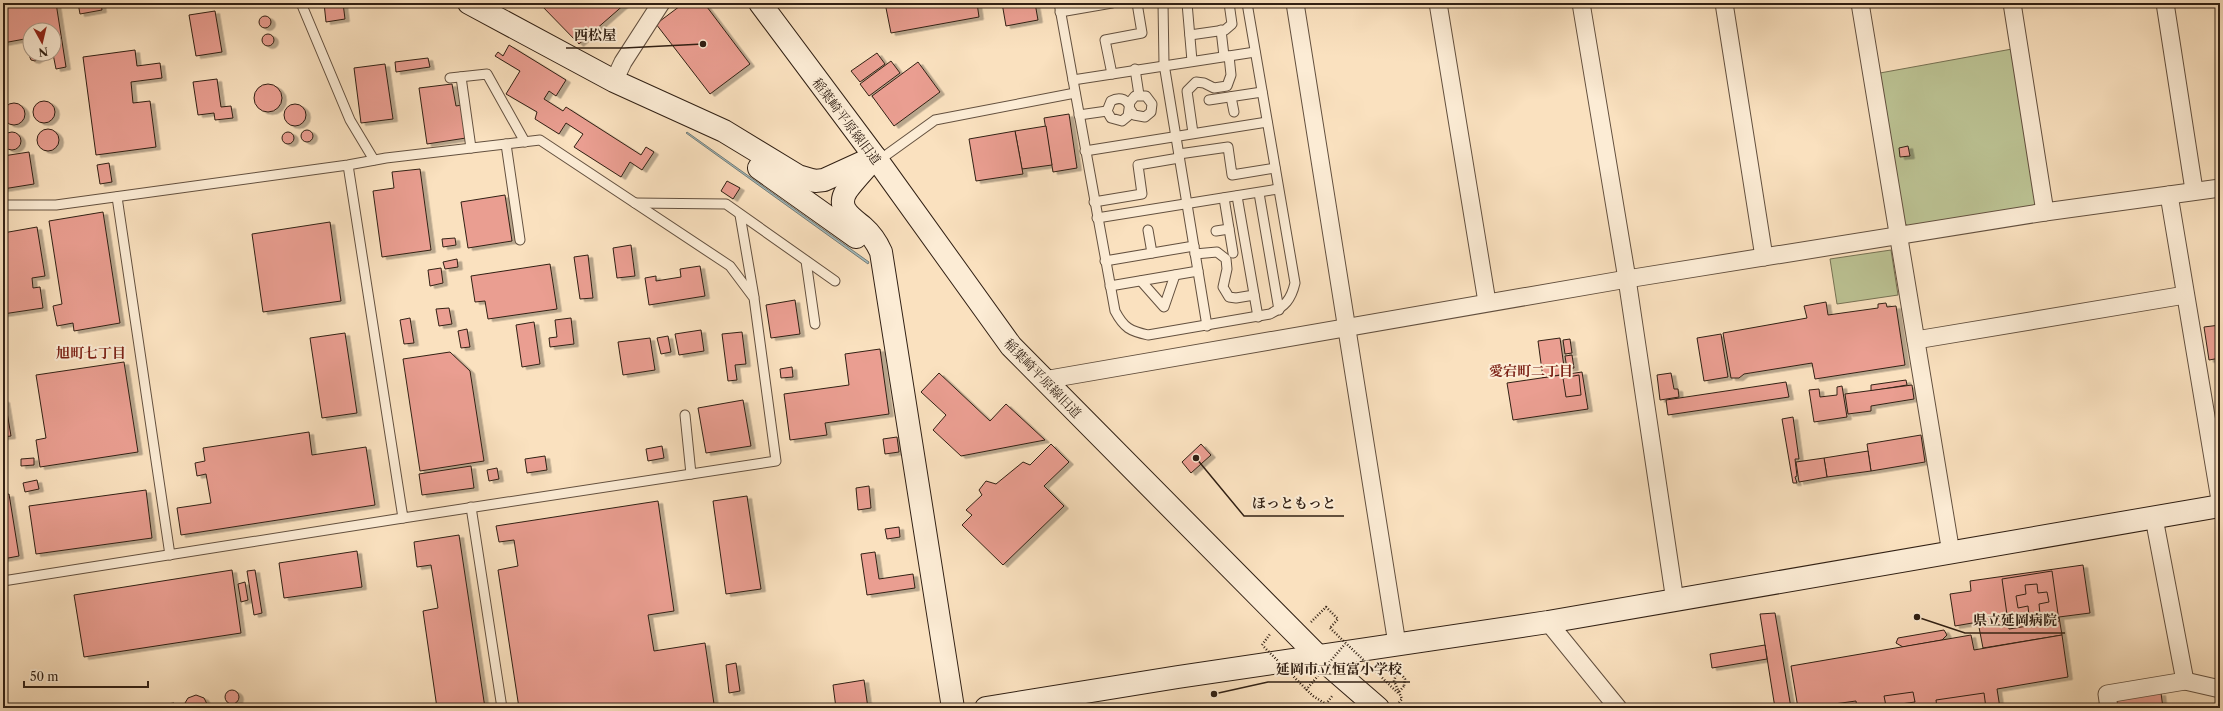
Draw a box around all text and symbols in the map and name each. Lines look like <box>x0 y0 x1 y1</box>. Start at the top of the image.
north arrow <box>22 22 62 62</box>
callout: 西松屋 <box>566 22 624 48</box>
text: 西松屋 <box>574 26 616 44</box>
text: N <box>37 44 49 60</box>
street label: 稲葉崎平原線旧道 <box>809 75 885 167</box>
street label: 稲葉崎平原線旧道 <box>1001 335 1085 421</box>
district label: 旭町七丁目 <box>56 344 126 362</box>
district label: 愛宕町二丁目 <box>1489 362 1573 380</box>
callout: ほっともっと <box>1244 490 1344 516</box>
text: ほっともっと <box>1252 494 1336 512</box>
callout: 県立延岡病院 <box>1965 607 2065 633</box>
text: 県立延岡病院 <box>1973 611 2057 629</box>
callout: 延岡市立恒富小学校 <box>1268 656 1410 682</box>
text: 延岡市立恒富小学校 <box>1276 660 1402 678</box>
scale bar <box>24 663 148 689</box>
text: 50 m <box>30 669 59 684</box>

